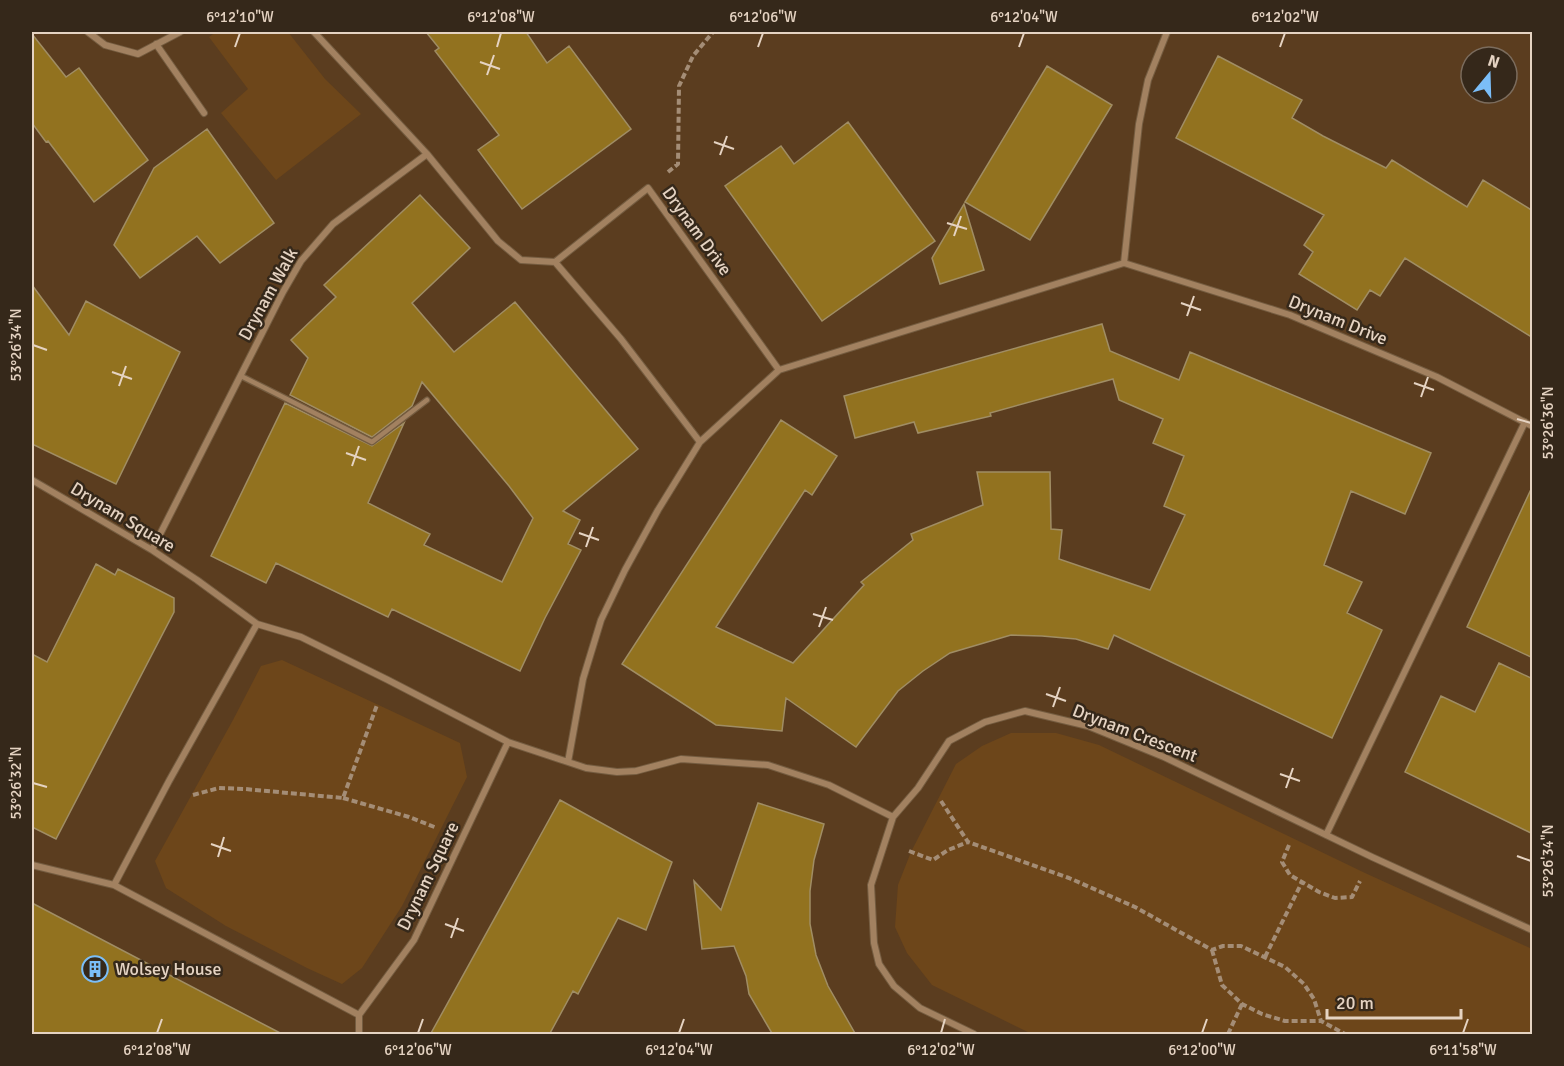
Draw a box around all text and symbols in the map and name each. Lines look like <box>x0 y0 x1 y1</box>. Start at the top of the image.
text: 6°12'10"W <box>206 8 274 26</box>
text: 6°12'08"W <box>467 8 535 26</box>
text: 6°12'06"W <box>729 8 797 26</box>
text: 6°12'04"W <box>990 8 1058 26</box>
text: 6°12'02"W <box>1251 8 1319 26</box>
north arrow <box>1459 45 1519 105</box>
text: N <box>1485 50 1502 73</box>
street label: Drynam Drive <box>657 182 737 280</box>
street label: Drynam Walk <box>234 244 302 344</box>
street label: Drynam Drive <box>1285 290 1391 350</box>
text: 53°26'34"N <box>7 308 25 382</box>
text: 53°26'36"N <box>1539 386 1557 460</box>
street label: Drynam Square <box>67 477 179 557</box>
street label: Drynam Crescent <box>1069 699 1201 767</box>
text: 53°26'32"N <box>7 746 25 820</box>
street label: Drynam Square <box>392 818 464 934</box>
text: 53°26'34"N <box>1539 824 1557 898</box>
building icon: Wolsey House <box>80 954 110 984</box>
place label: Wolsey House <box>115 958 222 980</box>
scale bar <box>1327 982 1460 1020</box>
text: 20 m <box>1336 992 1374 1014</box>
text: 6°12'08"W <box>123 1041 191 1059</box>
text: 6°12'06"W <box>384 1041 452 1059</box>
text: 6°12'04"W <box>645 1041 713 1059</box>
text: 6°12'02"W <box>907 1041 975 1059</box>
text: 6°12'00"W <box>1168 1041 1236 1059</box>
text: 6°11'58"W <box>1429 1041 1497 1059</box>

